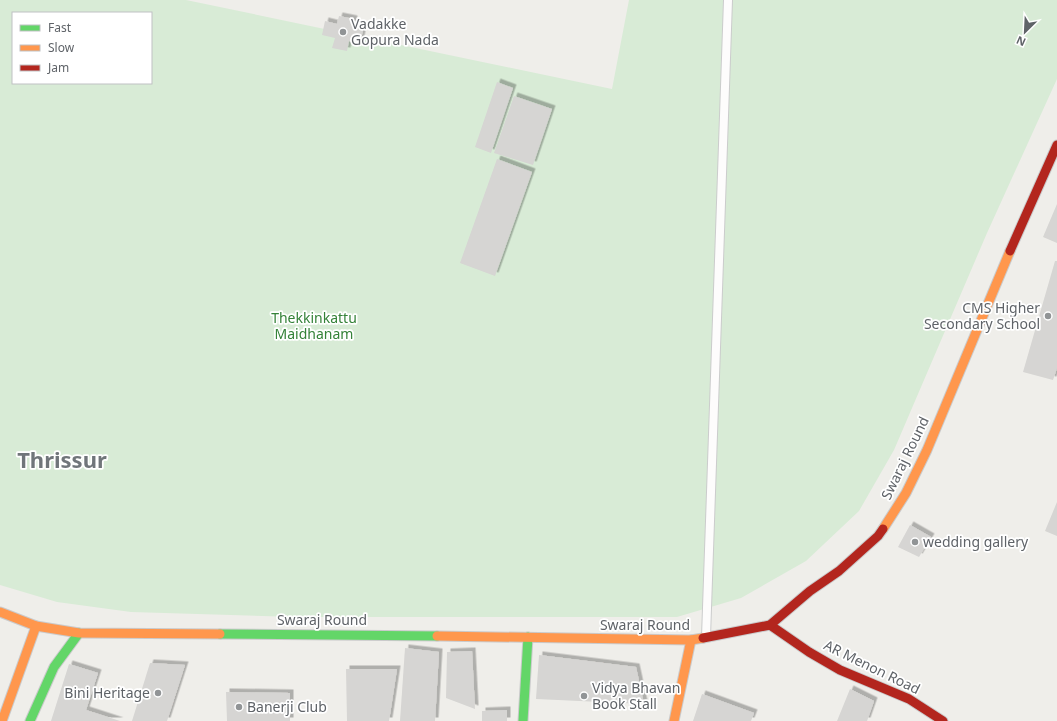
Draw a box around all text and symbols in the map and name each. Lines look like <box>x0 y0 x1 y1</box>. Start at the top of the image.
legend <box>12 12 152 84</box>
north arrow <box>1005 12 1045 52</box>
place label: Vadakke Gopura Nada <box>351 14 439 49</box>
text: Fast <box>48 19 72 36</box>
marker: Vadakke Gopura Nada <box>338 27 348 37</box>
text: N <box>1014 33 1028 50</box>
text: Slow <box>48 39 75 56</box>
text: Jam <box>47 59 69 76</box>
place label: CMS Higher Secondary School <box>924 298 1040 333</box>
park label: Thekkinkattu Maidhanam <box>271 308 357 343</box>
marker: CMS Higher Secondary School <box>1043 311 1053 321</box>
street label: Swaraj Round <box>876 413 933 503</box>
district label: Thrissur <box>17 444 107 474</box>
place label: wedding gallery <box>923 532 1029 551</box>
marker: wedding gallery <box>910 537 920 547</box>
street label: Swaraj Round <box>277 610 367 629</box>
street label: Swaraj Round <box>600 615 690 634</box>
street label: AR Menon Road <box>821 635 924 698</box>
place label: Vidya Bhavan Book Stall <box>592 678 680 713</box>
place label: Bini Heritage <box>64 683 150 702</box>
marker: Bini Heritage <box>153 688 163 698</box>
marker: Vidya Bhavan Book Stall <box>579 691 589 701</box>
place label: Banerji Club <box>247 697 327 716</box>
marker: Banerji Club <box>234 702 244 712</box>

